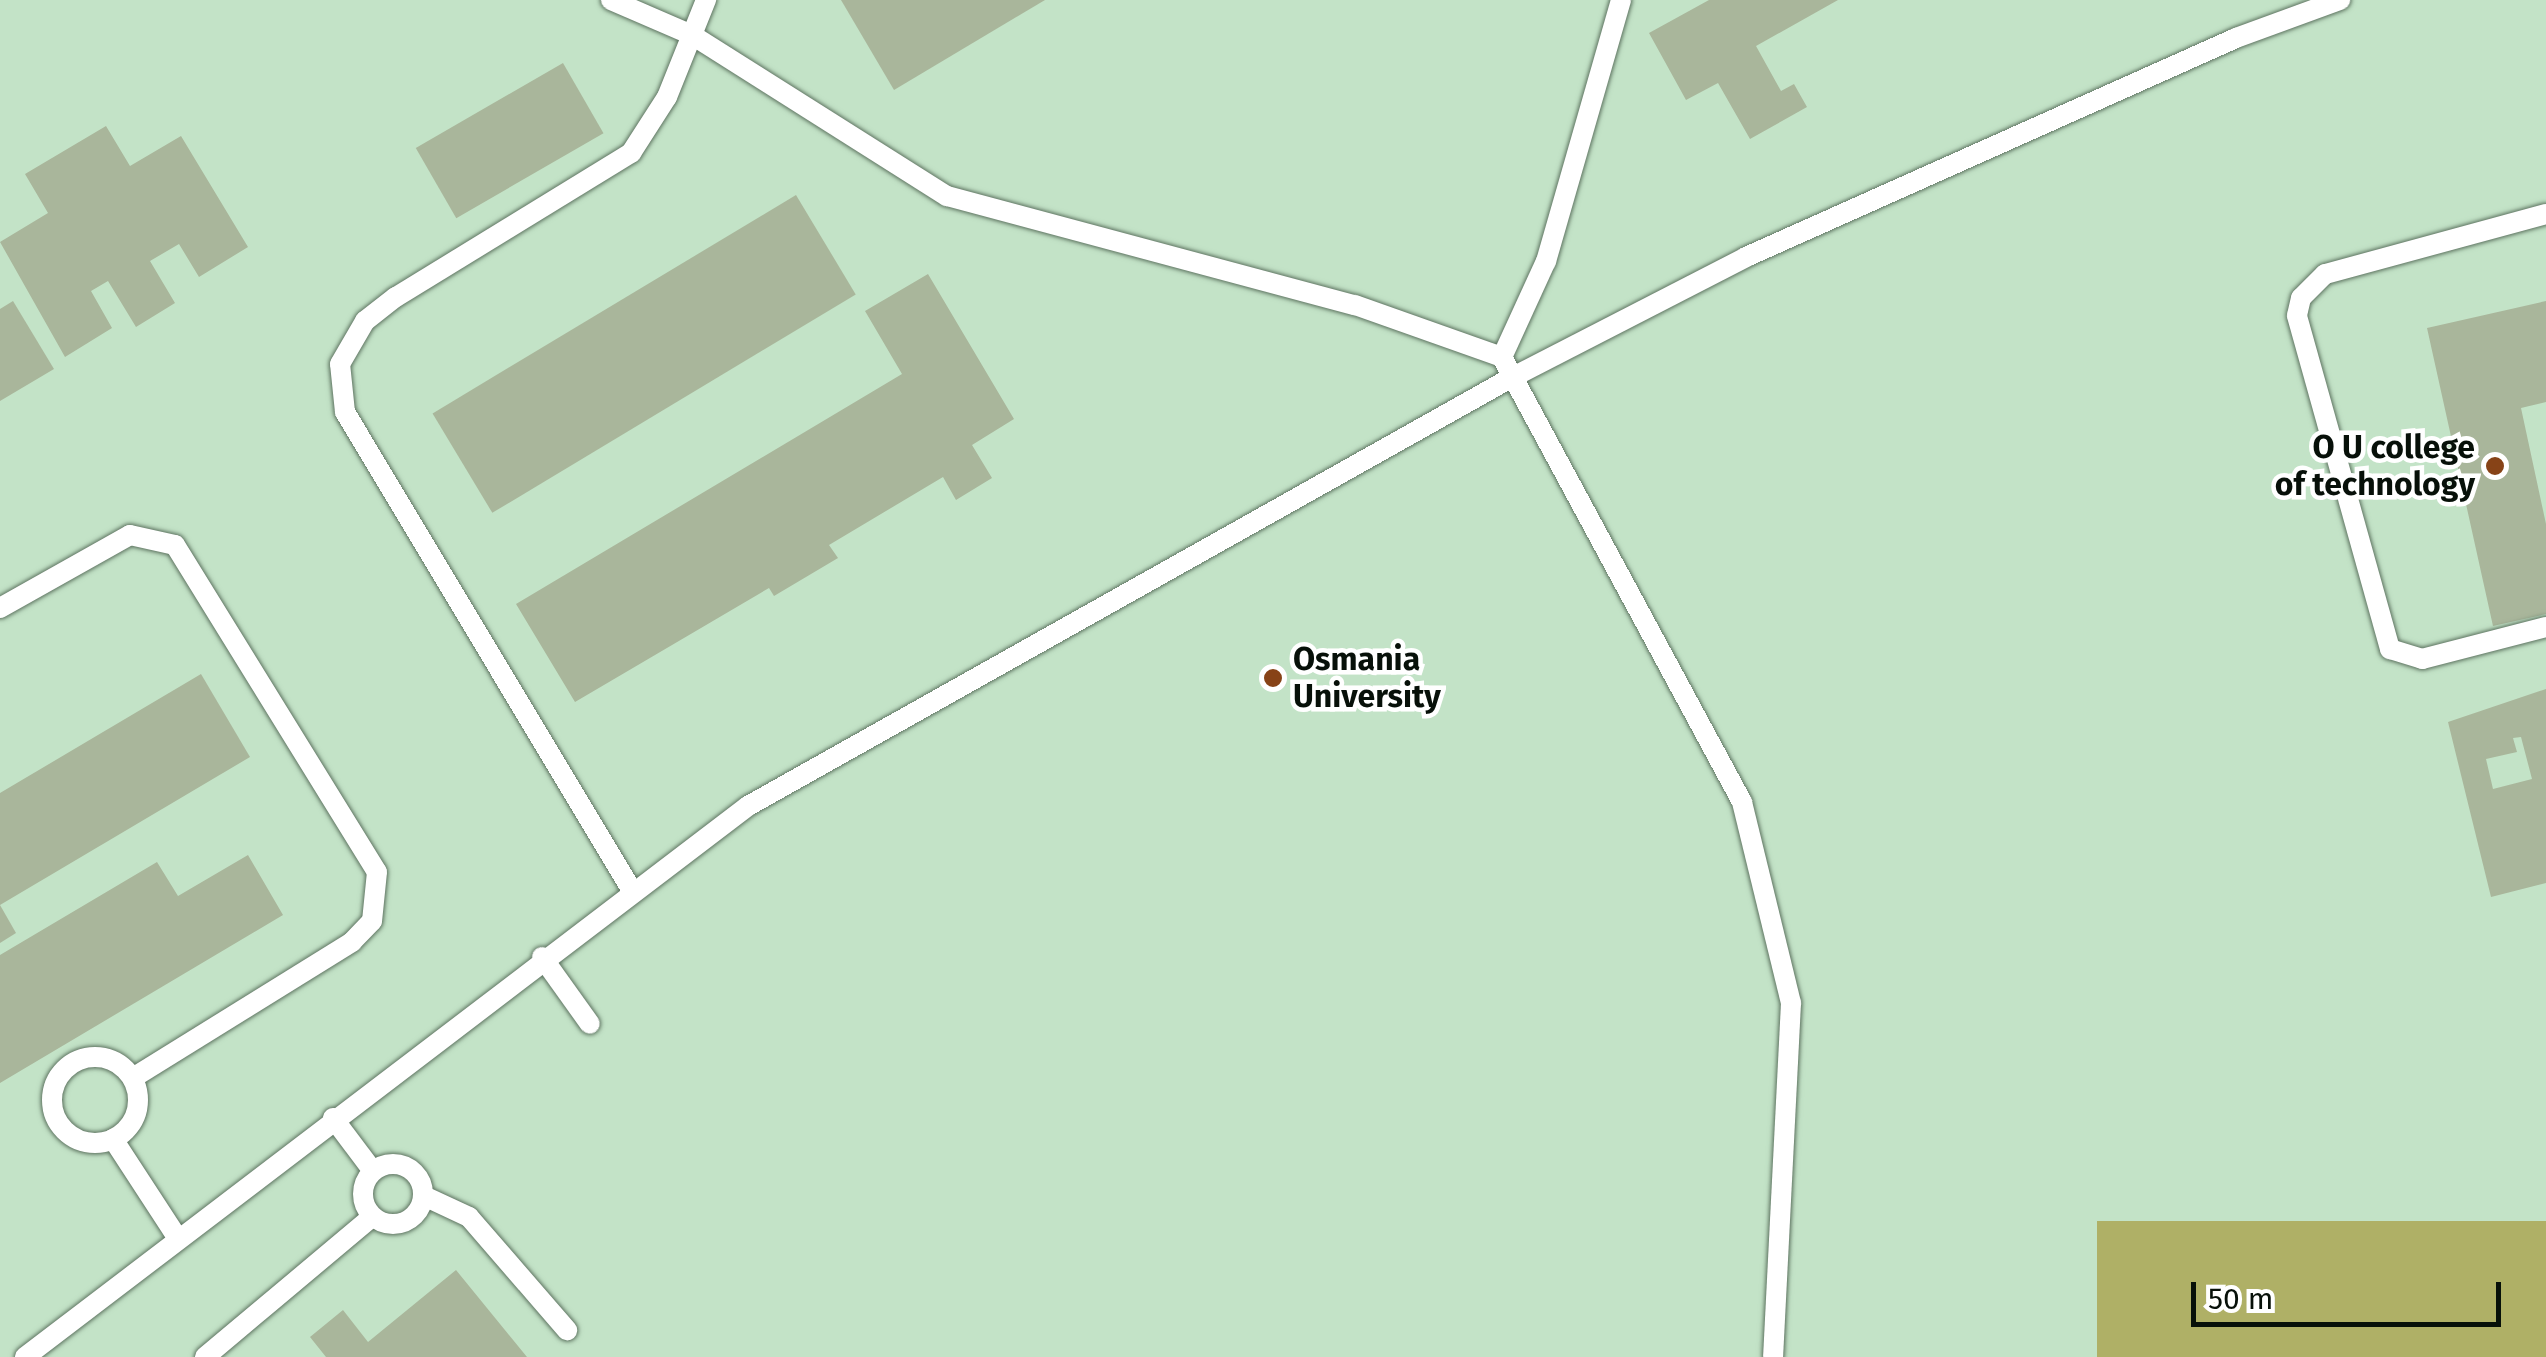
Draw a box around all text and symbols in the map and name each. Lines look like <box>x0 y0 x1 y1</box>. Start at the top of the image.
place label: O U college of technology <box>2275 429 2475 504</box>
marker: O U college of technology <box>2484 455 2506 477</box>
place label: Osmania University <box>1293 641 1441 716</box>
marker: Osmania University <box>1262 667 1284 689</box>
scale bar <box>2196 1262 2506 1324</box>
text: 50 m <box>2208 1281 2273 1317</box>

